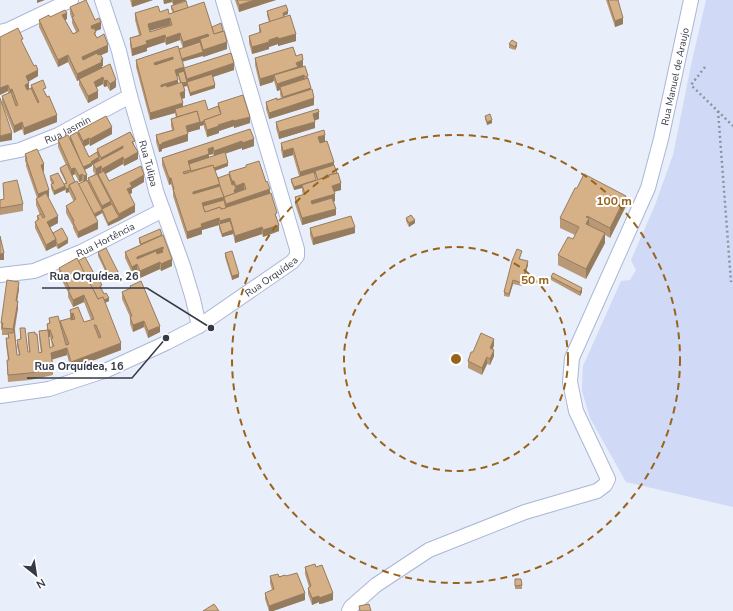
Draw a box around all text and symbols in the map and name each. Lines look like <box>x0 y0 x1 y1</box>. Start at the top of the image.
street label: Rua Manuel de Araujo <box>658 26 693 127</box>
street label: Rua Jasmin <box>42 113 93 148</box>
street label: Rua Tulipa <box>135 139 161 188</box>
text: 100 m <box>596 193 632 209</box>
street label: Rua Hortência <box>74 220 137 261</box>
street label: Rua Orquídea <box>242 254 302 300</box>
callout: Rua Orquídea, 26 <box>42 265 147 288</box>
text: Rua Orquídea, 26 <box>49 269 139 284</box>
text: 50 m <box>521 272 549 288</box>
centre of rings <box>449 352 463 366</box>
callout: Rua Orquídea, 16 <box>27 355 132 378</box>
text: Rua Orquídea, 16 <box>34 359 124 374</box>
north arrow <box>16 555 56 595</box>
text: N <box>33 575 48 592</box>

